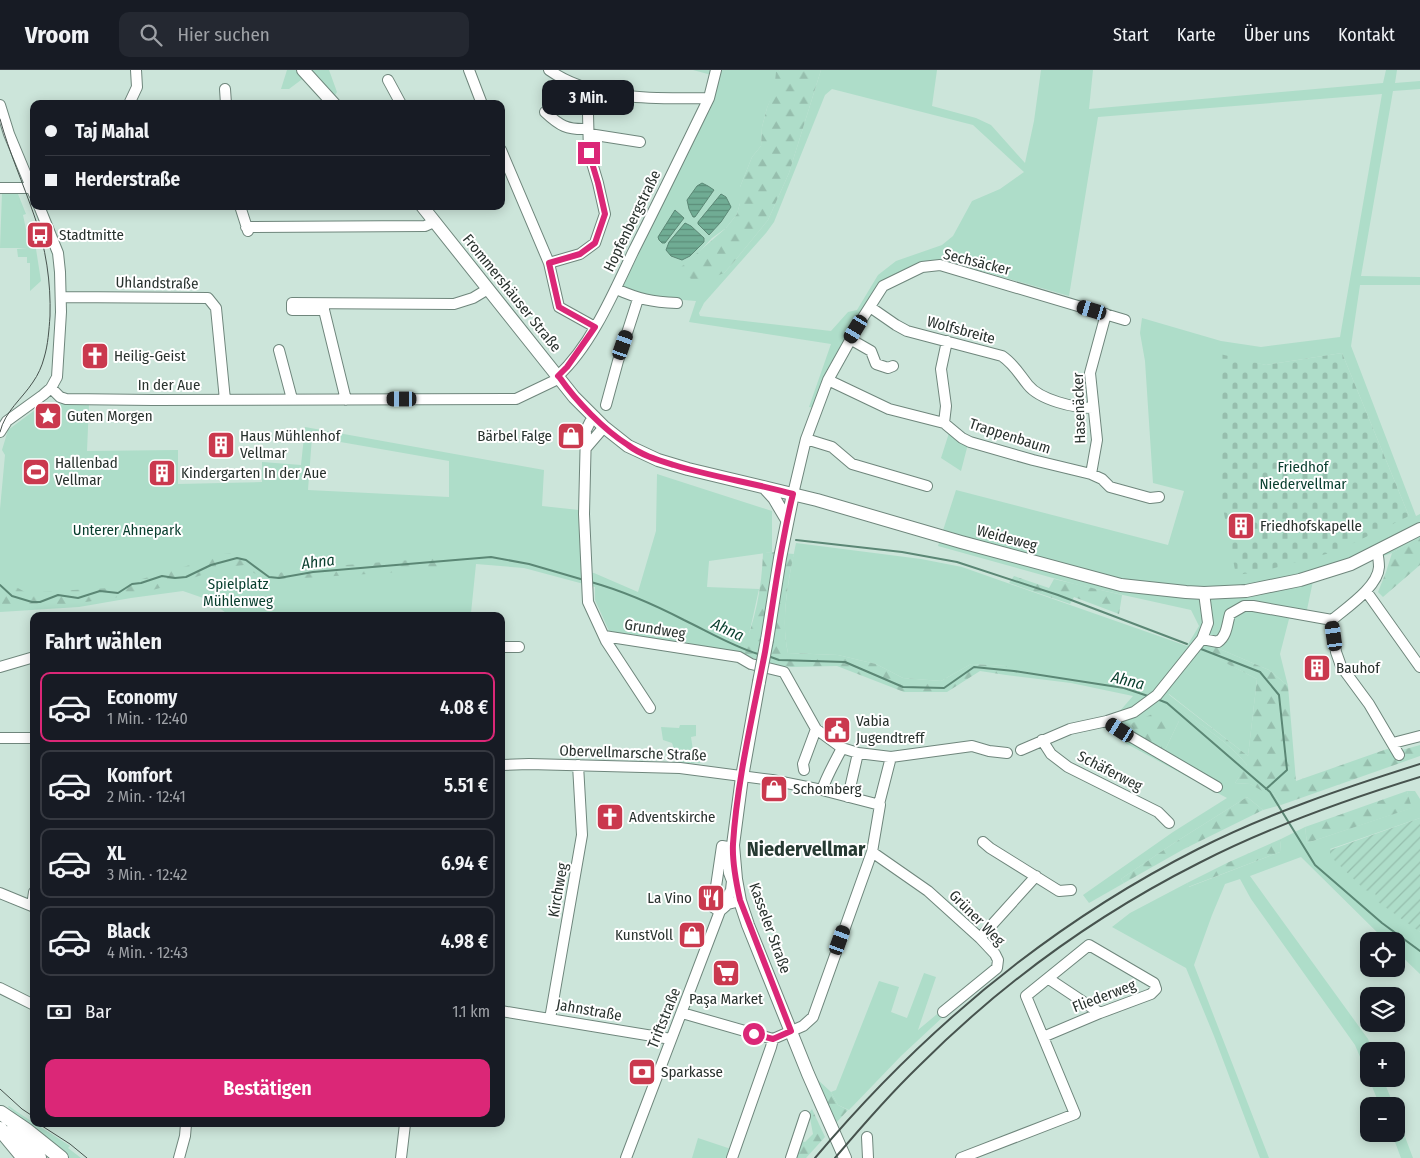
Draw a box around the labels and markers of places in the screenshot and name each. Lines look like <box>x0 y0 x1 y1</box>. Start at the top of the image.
bus stop icon: Stadtmitte <box>25 220 55 250</box>
place label: Stadtmitte <box>59 226 124 244</box>
church icon: Heilig-Geist <box>80 341 110 371</box>
place label: Heilig-Geist <box>114 347 186 365</box>
place icon: Guten Morgen <box>33 401 63 431</box>
place label: Guten Morgen <box>67 407 153 425</box>
shop icon: Bärbel Falge <box>556 421 586 451</box>
place label: Haus Mühlenhof Vellmar <box>240 427 342 462</box>
place label: Bärbel Falge <box>477 427 552 445</box>
building icon: Haus Mühlenhof Vellmar <box>206 430 236 460</box>
place label: Hallenbad Vellmar <box>55 454 118 489</box>
sports icon: Hallenbad Vellmar <box>21 457 51 487</box>
building icon: Kindergarten In der Aue <box>147 458 177 488</box>
place label: Kindergarten In der Aue <box>181 464 327 482</box>
building icon: Friedhofskapelle <box>1226 511 1256 541</box>
place label: Friedhofskapelle <box>1260 517 1362 535</box>
building icon: Bauhof <box>1302 653 1332 683</box>
place label: Bauhof <box>1336 659 1381 677</box>
place label: Vabia Jugendtreff <box>856 712 926 747</box>
public building icon: Vabia Jugendtreff <box>822 715 852 745</box>
shop icon: Schomberg <box>759 774 789 804</box>
place label: Schomberg <box>793 780 862 798</box>
church icon: Adventskirche <box>595 802 625 832</box>
place label: Adventskirche <box>629 808 716 826</box>
restaurant icon: La Vino <box>696 883 726 913</box>
place label: La Vino <box>647 889 692 907</box>
shop icon: KunstVoll <box>677 920 707 950</box>
place label: KunstVoll <box>615 926 673 944</box>
supermarket icon: Paşa Market <box>711 958 741 988</box>
place label: Paşa Market <box>689 990 763 1008</box>
bank icon: Sparkasse <box>627 1057 657 1087</box>
place label: Sparkasse <box>661 1063 723 1081</box>

